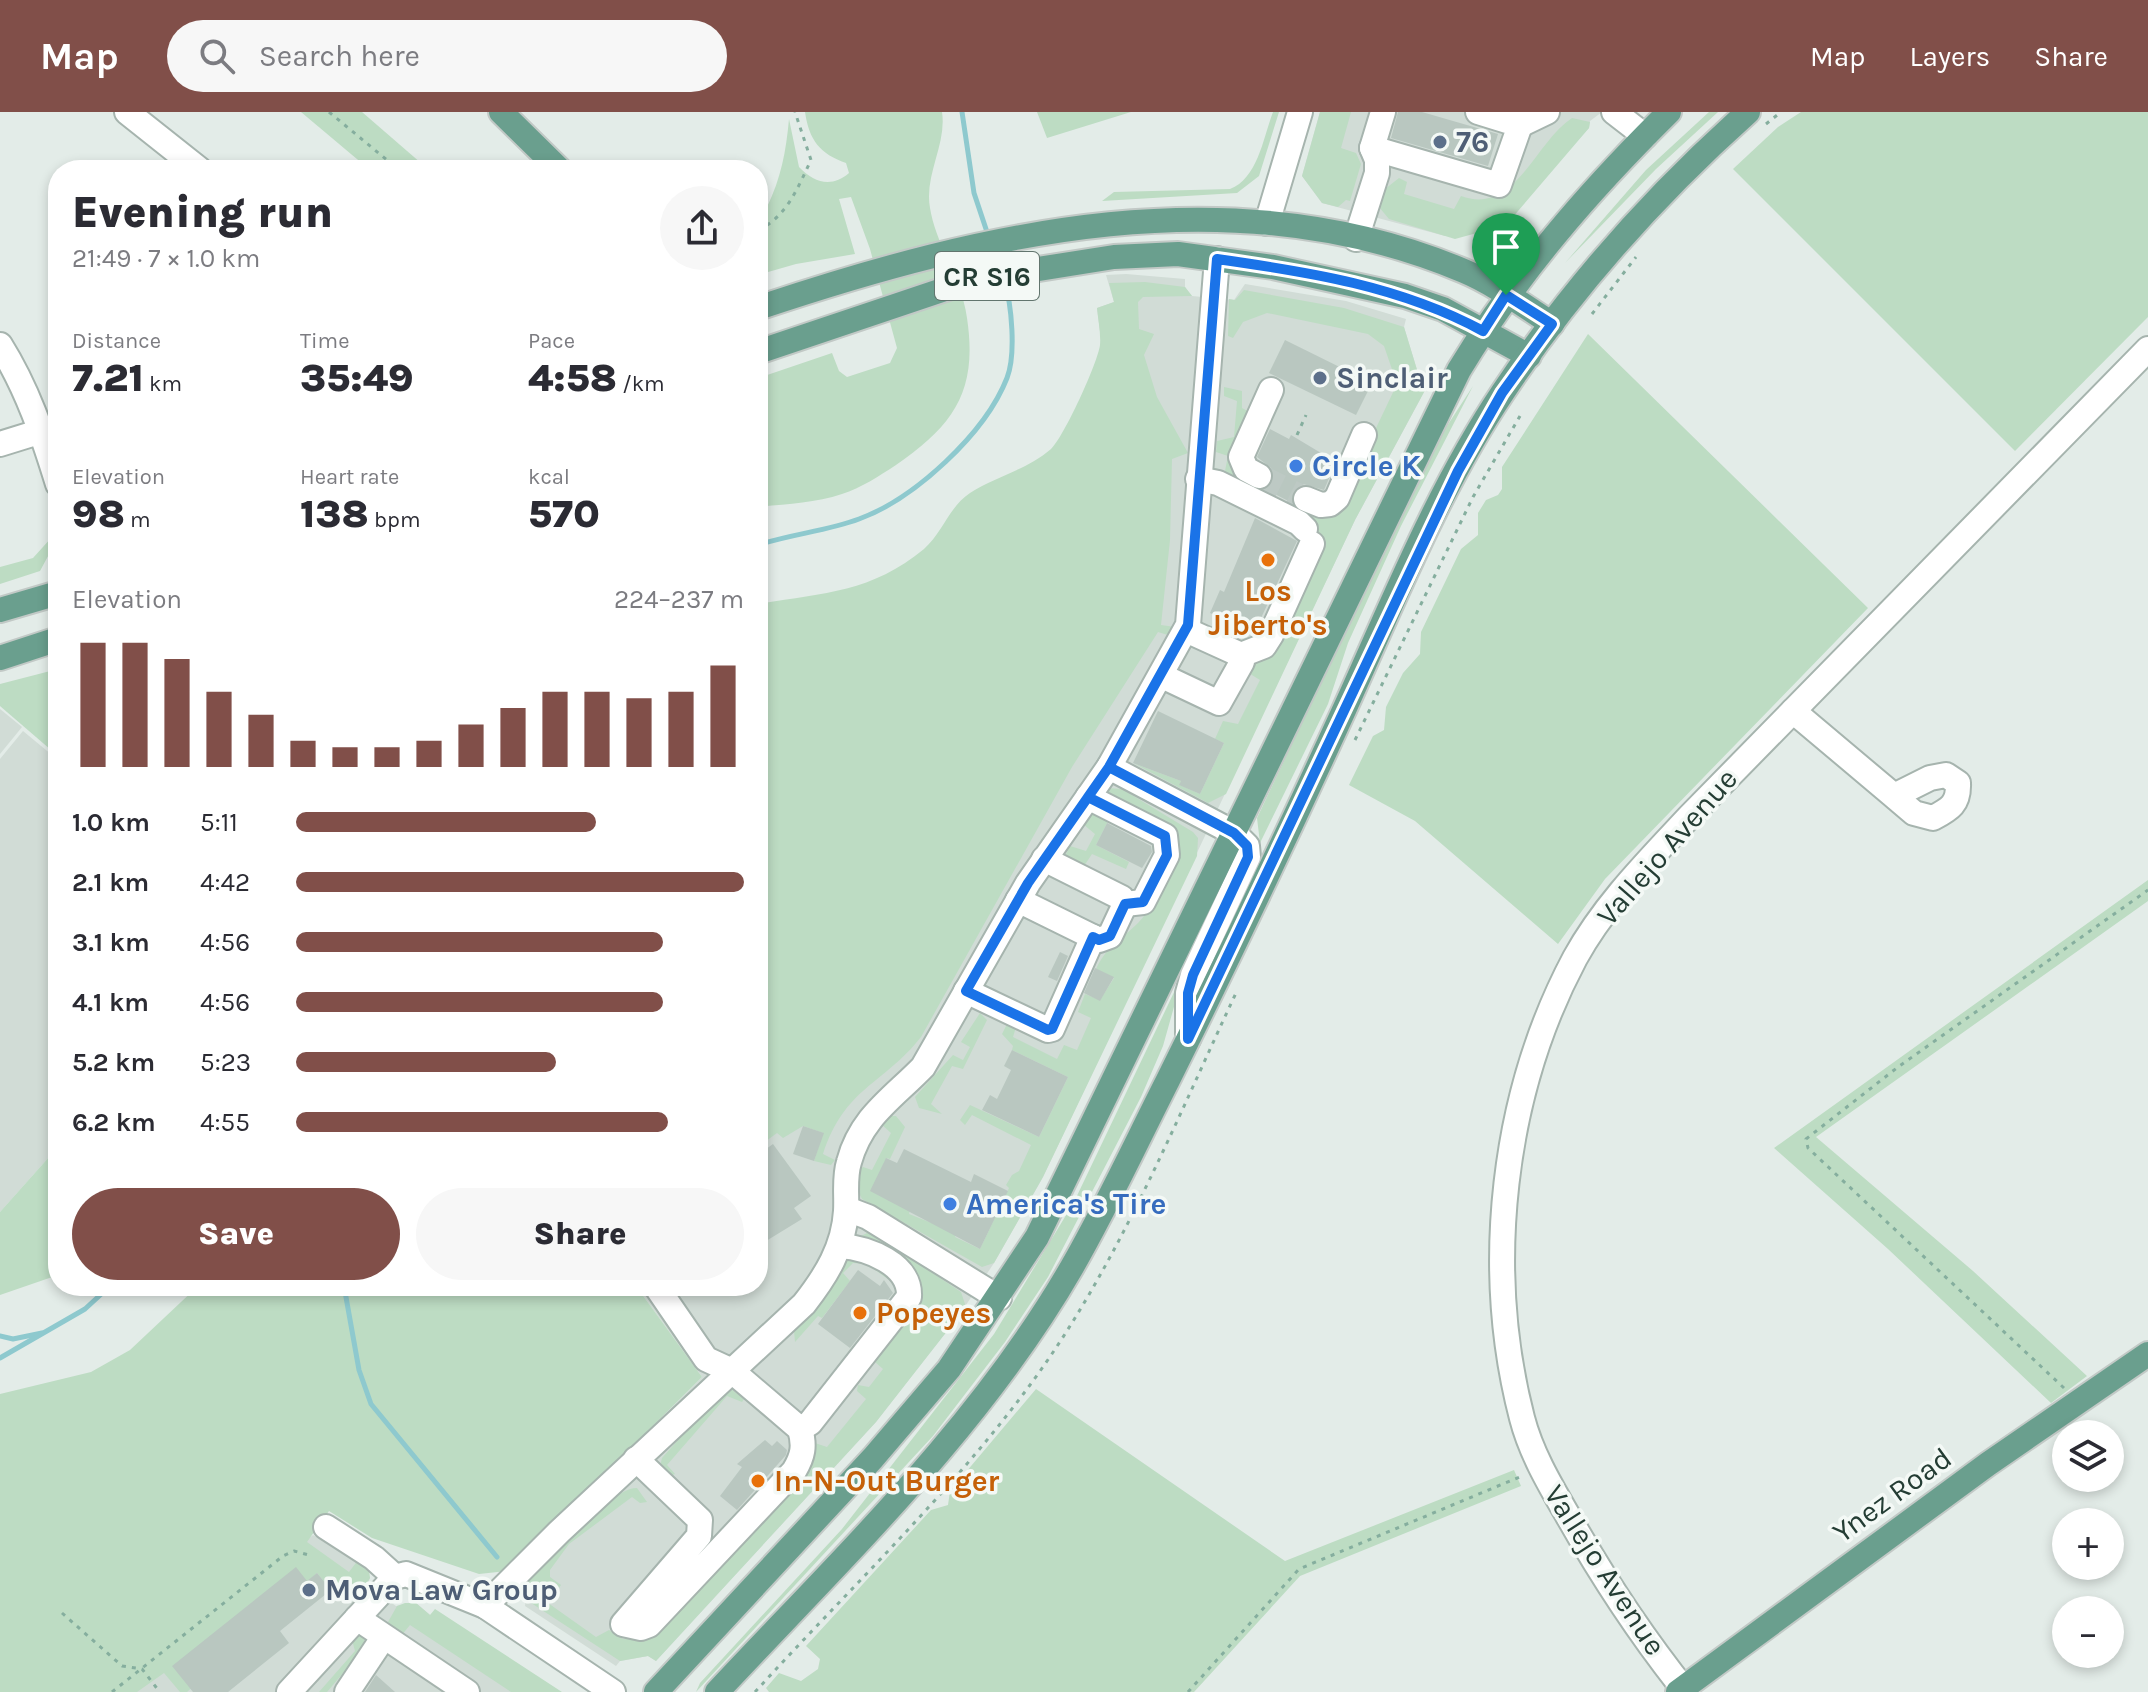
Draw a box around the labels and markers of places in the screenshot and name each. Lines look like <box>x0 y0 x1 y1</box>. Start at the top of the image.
place label: 76 <box>1456 124 1489 160</box>
marker: 76 <box>1431 133 1449 151</box>
pin <box>1472 213 1540 295</box>
place label: Sinclair <box>1336 360 1448 396</box>
marker: Sinclair <box>1311 369 1329 387</box>
place label: Circle K <box>1312 448 1421 484</box>
marker: Circle K <box>1287 457 1305 475</box>
marker: Los Jiberto's <box>1259 551 1277 569</box>
place label: Los Jiberto's <box>1208 573 1328 643</box>
place label: America's Tire <box>966 1186 1166 1222</box>
marker: America's Tire <box>941 1195 959 1213</box>
place label: Popeyes <box>876 1295 991 1331</box>
marker: Popeyes <box>851 1304 869 1322</box>
place label: In-N-Out Burger <box>774 1463 1000 1499</box>
marker: In-N-Out Burger <box>749 1472 767 1490</box>
place label: Mova Law Group <box>325 1572 558 1608</box>
marker: Mova Law Group <box>300 1581 318 1599</box>

